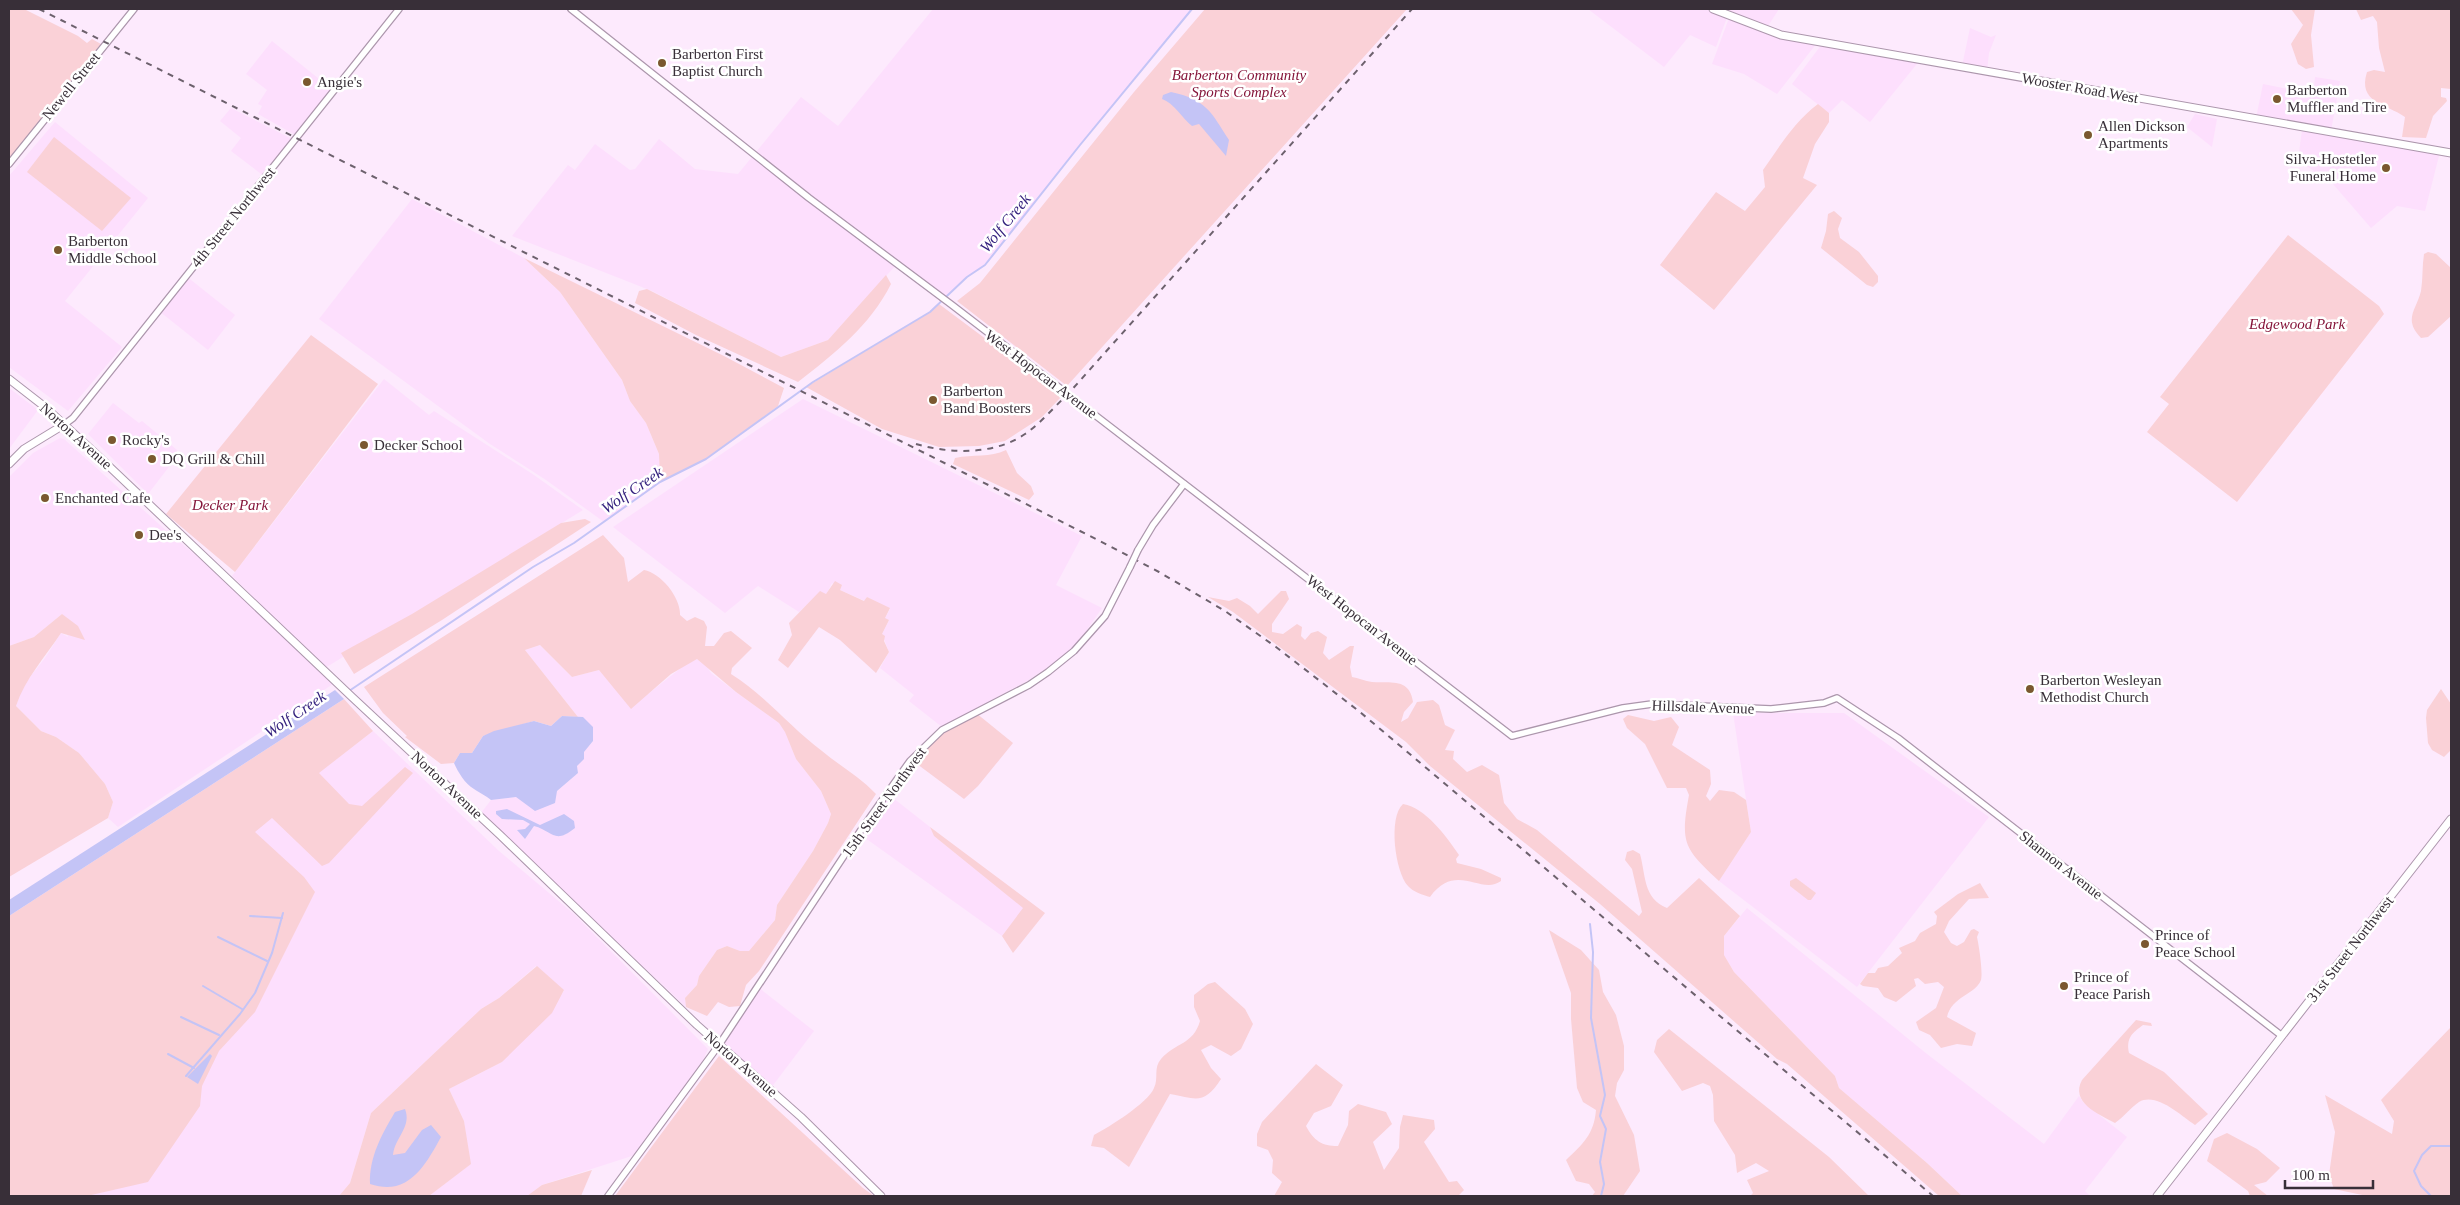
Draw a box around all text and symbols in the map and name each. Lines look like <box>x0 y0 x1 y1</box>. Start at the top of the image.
place label: Barberton First Baptist Church <box>672 46 764 79</box>
street label: Newell Street <box>39 48 104 123</box>
marker: Barberton First Baptist Church <box>656 57 668 69</box>
park label: Barberton Community Sports Complex <box>1172 67 1307 100</box>
street label: Wooster Road West <box>2020 70 2140 106</box>
place label: Angie's <box>317 74 362 90</box>
marker: Angie's <box>301 76 313 88</box>
place label: Barberton Muffler and Tire <box>2287 82 2387 115</box>
marker: Barberton Muffler and Tire <box>2271 93 2283 105</box>
place label: Allen Dickson Apartments <box>2098 118 2186 151</box>
marker: Allen Dickson Apartments <box>2082 129 2094 141</box>
place label: Silva-Hostetler Funeral Home <box>2285 151 2376 184</box>
marker: Silva-Hostetler Funeral Home <box>2380 162 2392 174</box>
street label: 4th Street Northwest <box>188 163 279 270</box>
water label: Wolf Creek <box>976 190 1035 256</box>
place label: Barberton Middle School <box>68 233 157 266</box>
marker: Barberton Middle School <box>52 244 64 256</box>
park label: Edgewood Park <box>2248 316 2345 332</box>
street label: West Hopocan Avenue <box>982 327 1100 422</box>
place label: Barberton Band Boosters <box>943 383 1031 416</box>
marker: Barberton Band Boosters <box>927 394 939 406</box>
street label: Norton Avenue <box>37 400 115 473</box>
place label: Rocky's <box>122 432 170 448</box>
marker: Rocky's <box>106 434 118 446</box>
place label: Decker School <box>374 437 463 453</box>
marker: Decker School <box>358 439 370 451</box>
place label: DQ Grill & Chill <box>162 451 265 467</box>
marker: DQ Grill & Chill <box>146 453 158 465</box>
water label: Wolf Creek <box>598 463 667 518</box>
place label: Enchanted Cafe <box>55 490 151 506</box>
marker: Enchanted Cafe <box>39 492 51 504</box>
park label: Decker Park <box>191 497 268 513</box>
place label: Dee's <box>149 527 182 543</box>
marker: Dee's <box>133 529 145 541</box>
street label: West Hopocan Avenue <box>1303 572 1421 668</box>
place label: Barberton Wesleyan Methodist Church <box>2040 672 2162 705</box>
marker: Barberton Wesleyan Methodist Church <box>2024 683 2036 695</box>
water label: Wolf Creek <box>261 687 330 742</box>
street label: Hillsdale Avenue <box>1651 697 1755 717</box>
street label: 15th Street Northwest <box>839 743 930 860</box>
street label: Norton Avenue <box>408 748 486 822</box>
street label: Shannon Avenue <box>2016 828 2106 903</box>
street label: 31st Street Northwest <box>2304 892 2397 1005</box>
place label: Prince of Peace School <box>2155 927 2235 960</box>
marker: Prince of Peace School <box>2139 938 2151 950</box>
place label: Prince of Peace Parish <box>2074 969 2151 1002</box>
marker: Prince of Peace Parish <box>2058 980 2070 992</box>
street label: Norton Avenue <box>701 1028 781 1100</box>
scale bar <box>2285 1158 2372 1190</box>
text: 100 m <box>2292 1167 2330 1183</box>

